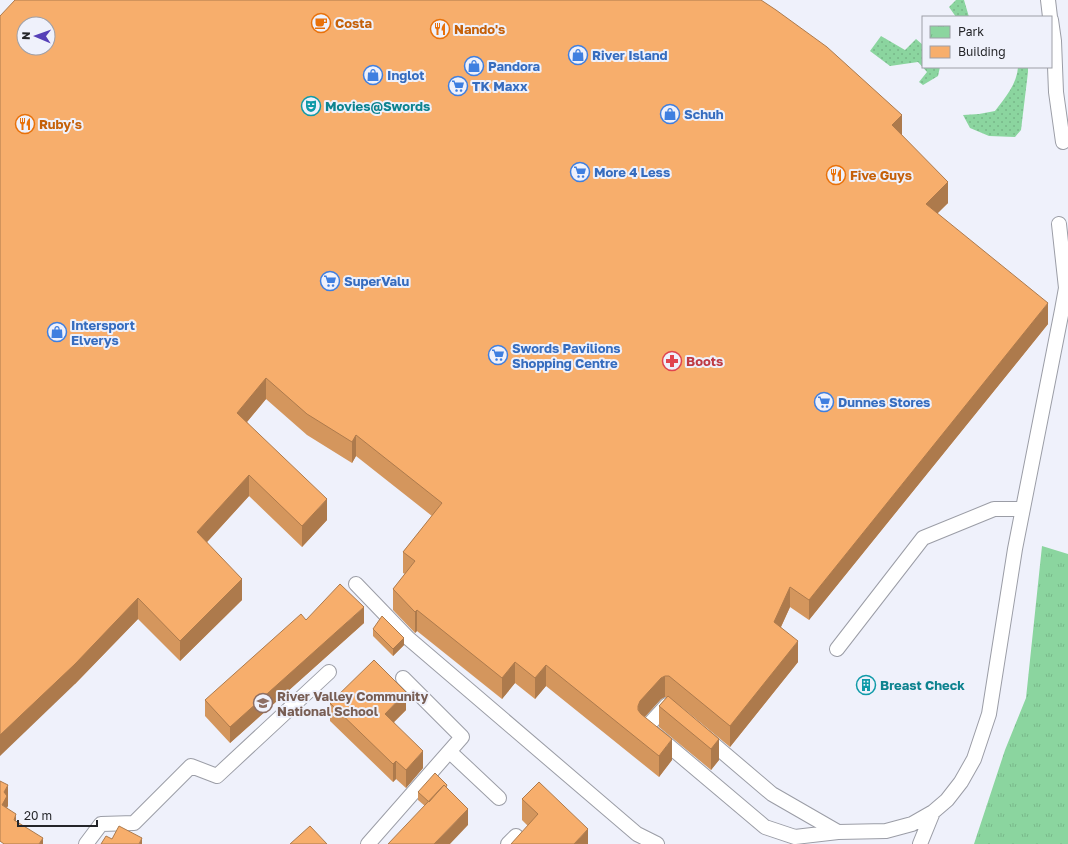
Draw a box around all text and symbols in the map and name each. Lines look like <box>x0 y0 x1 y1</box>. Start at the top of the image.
cafe icon: Costa <box>310 12 332 34</box>
place label: Costa <box>335 15 372 31</box>
north arrow <box>16 16 56 56</box>
legend <box>922 16 1052 68</box>
restaurant icon: Nando's <box>429 18 451 40</box>
place label: Nando's <box>454 21 505 37</box>
text: Park <box>958 24 984 39</box>
text: N <box>19 31 32 40</box>
shop icon: River Island <box>567 44 589 66</box>
text: Building <box>958 44 1006 59</box>
place label: River Island <box>592 47 668 63</box>
shop icon: Pandora <box>463 55 485 77</box>
place label: Pandora <box>488 58 541 74</box>
shop icon: Inglot <box>362 64 384 86</box>
place label: Inglot <box>387 67 425 83</box>
supermarket icon: TK Maxx <box>447 75 469 97</box>
place label: TK Maxx <box>472 78 528 94</box>
theatre icon: Movies@Swords <box>300 95 322 117</box>
place label: Movies@Swords <box>325 98 430 114</box>
shop icon: Schuh <box>659 103 681 125</box>
place label: Schuh <box>684 106 724 122</box>
restaurant icon: Ruby's <box>14 113 36 135</box>
place label: Ruby's <box>39 116 82 132</box>
supermarket icon: More 4 Less <box>569 161 591 183</box>
place label: More 4 Less <box>594 164 670 180</box>
restaurant icon: Five Guys <box>825 164 847 186</box>
place label: Five Guys <box>850 167 912 183</box>
supermarket icon: SuperValu <box>319 270 341 292</box>
place label: SuperValu <box>344 273 409 289</box>
place label: Intersport Elverys <box>71 317 135 348</box>
shop icon: Intersport Elverys <box>46 321 68 343</box>
place label: Swords Pavilions Shopping Centre <box>512 340 621 371</box>
supermarket icon: Swords Pavilions Shopping Centre <box>487 344 509 366</box>
pharmacy icon: Boots <box>661 350 683 372</box>
place label: Boots <box>686 353 723 369</box>
supermarket icon: Dunnes Stores <box>813 391 835 413</box>
place label: Dunnes Stores <box>838 394 930 410</box>
building icon: Breast Check <box>855 674 877 696</box>
place label: Breast Check <box>880 677 965 693</box>
place label: River Valley Community National School <box>277 688 428 719</box>
school or university icon: River Valley Community National School <box>252 692 274 714</box>
scale bar <box>18 802 97 828</box>
text: 20 m <box>24 808 52 823</box>

